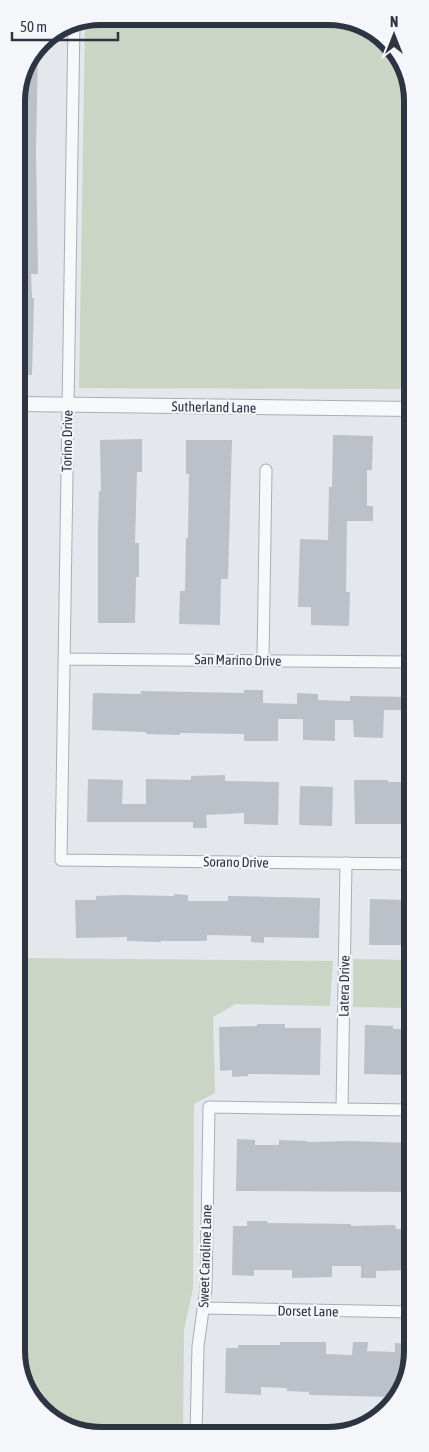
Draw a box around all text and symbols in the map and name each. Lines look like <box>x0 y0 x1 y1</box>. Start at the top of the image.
scale bar <box>12 10 119 42</box>
north arrow <box>369 10 419 60</box>
text: N <box>390 14 398 30</box>
text: 50 m <box>20 18 47 35</box>
street label: Sutherland Lane <box>172 398 256 416</box>
street label: Torino Drive <box>58 410 76 472</box>
street label: San Marino Drive <box>194 651 282 669</box>
street label: Sorano Drive <box>203 853 269 871</box>
street label: Latera Drive <box>335 955 353 1017</box>
street label: Sweet Caroline Lane <box>195 1204 215 1308</box>
street label: Dorset Lane <box>277 1302 339 1320</box>

